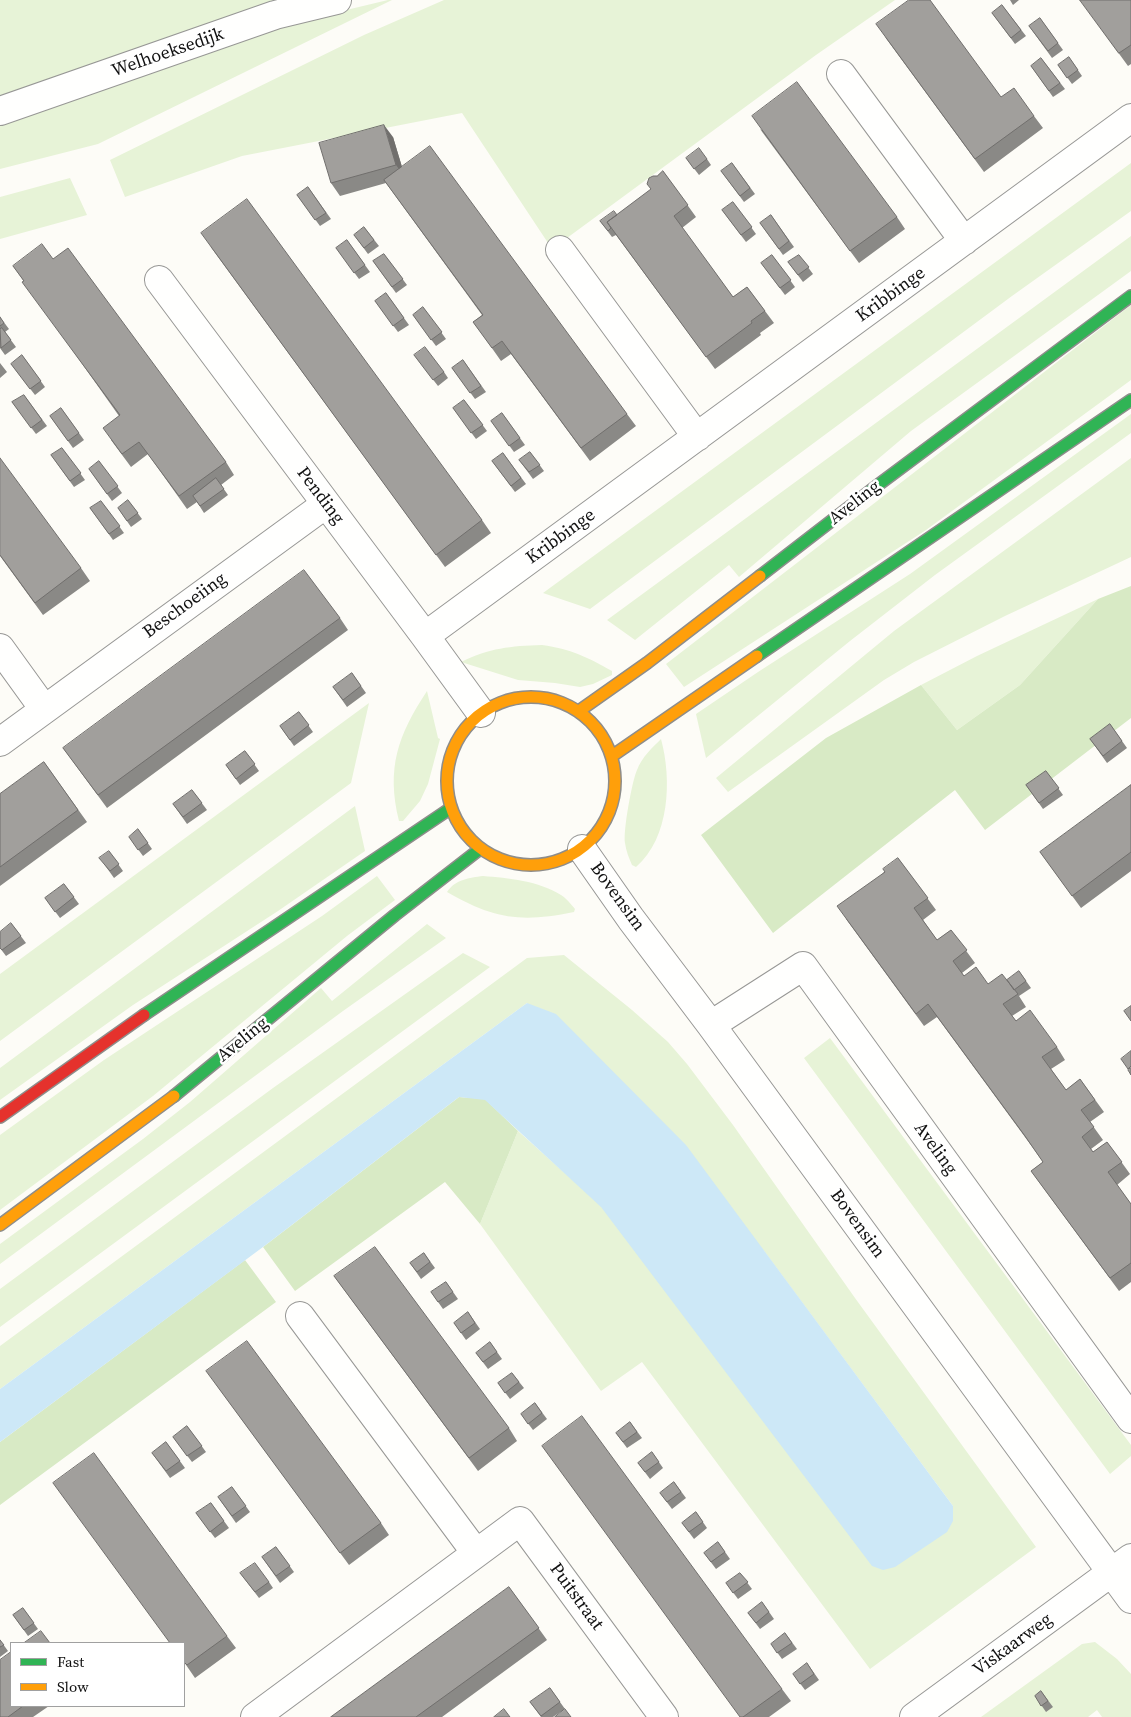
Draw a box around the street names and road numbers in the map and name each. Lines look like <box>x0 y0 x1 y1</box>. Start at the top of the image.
street label: Welhoeksedijk <box>109 24 227 82</box>
street label: Kribbinge <box>852 263 930 327</box>
street label: Pending <box>291 463 349 529</box>
street label: Aveling <box>825 476 885 530</box>
street label: Kribbinge <box>522 505 600 569</box>
street label: Beschoeiing <box>139 569 231 643</box>
street label: Bovensim <box>585 859 649 935</box>
street label: Aveling <box>213 1013 273 1067</box>
street label: Aveling <box>909 1119 961 1179</box>
street label: Bovensim <box>825 1186 889 1262</box>
street label: Puitstraat <box>544 1559 608 1635</box>
street label: Viskaarweg <box>969 1609 1057 1681</box>

